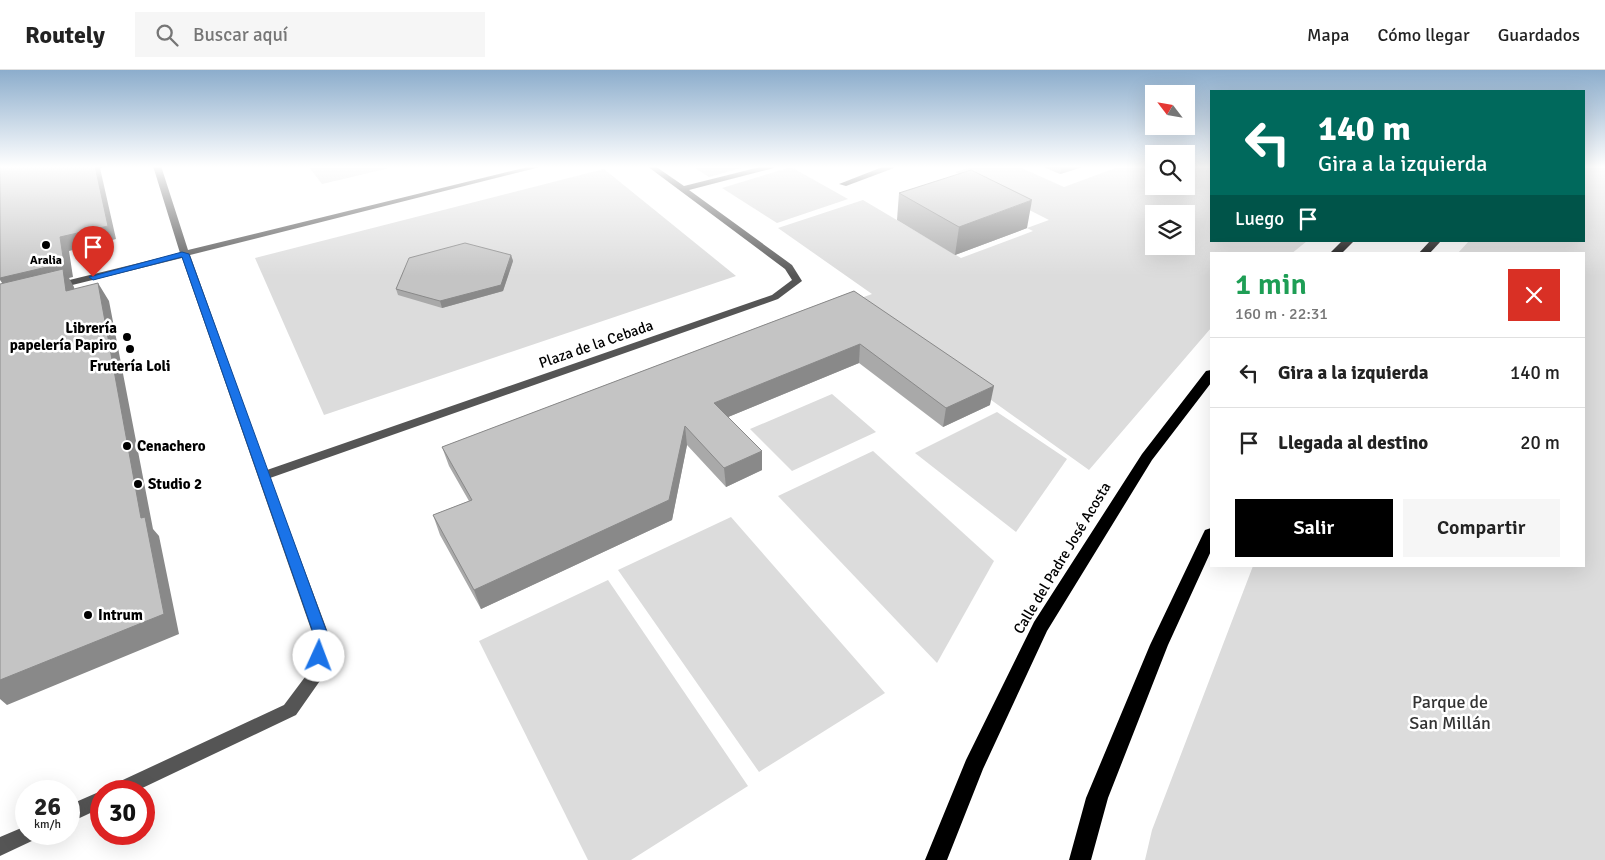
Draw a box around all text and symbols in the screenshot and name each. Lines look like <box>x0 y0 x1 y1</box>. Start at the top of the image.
search box <box>135 12 485 57</box>
text: Routely <box>25 20 105 50</box>
icon: search <box>153 21 181 49</box>
text: Buscar aquí <box>193 23 288 47</box>
text: Mapa <box>1307 24 1349 46</box>
text: Cómo llegar <box>1377 24 1470 46</box>
text: Guardados <box>1498 24 1580 46</box>
north arrow <box>1145 85 1195 135</box>
map controls <box>1145 85 1195 255</box>
text: 140 m <box>1318 107 1411 150</box>
icon: left <box>1235 110 1300 175</box>
button: search <box>1145 145 1195 195</box>
text: Gira a la izquierda <box>1318 150 1487 177</box>
button: layers <box>1145 205 1195 255</box>
icon: arrive <box>1294 205 1322 233</box>
text: Luego <box>1235 207 1284 231</box>
pin <box>72 226 114 277</box>
icon: arrive <box>79 233 107 261</box>
marker: Aralia <box>40 239 52 251</box>
place label: Aralia <box>30 253 62 268</box>
text: 1 min <box>1235 266 1307 303</box>
button: close <box>1508 269 1560 321</box>
text: 160 m · 22:31 <box>1235 304 1328 324</box>
street label: Plaza de la Cebada <box>536 316 656 372</box>
place label: Librería papelería Papiro <box>10 319 117 354</box>
marker: Librería papelería Papiro <box>121 331 133 343</box>
marker: Frutería Loli <box>124 343 136 355</box>
place label: Frutería Loli <box>89 357 171 375</box>
icon: left <box>1235 359 1263 387</box>
text: Gira a la izquierda <box>1278 361 1428 385</box>
text: 140 m <box>1510 361 1560 385</box>
icon: arrive <box>1235 429 1263 457</box>
text: Llegada al destino <box>1278 431 1428 455</box>
text: 20 m <box>1520 431 1560 455</box>
place label: Cenachero <box>137 437 206 455</box>
marker: Cenachero <box>121 440 133 452</box>
place label: Studio 2 <box>148 475 202 493</box>
marker: Studio 2 <box>132 478 144 490</box>
street label: Calle del Padre José Acosta <box>1010 479 1114 637</box>
button: Salir <box>1235 499 1393 557</box>
button: Compartir <box>1403 499 1560 557</box>
place label: Intrum <box>98 606 143 624</box>
marker: Intrum <box>82 609 94 621</box>
position arrow <box>292 629 344 681</box>
park label: Parque de San Millán <box>1409 691 1491 734</box>
speed limit sign: 30 <box>90 780 155 845</box>
text: 26 <box>34 791 61 822</box>
text: km/h <box>34 817 61 832</box>

